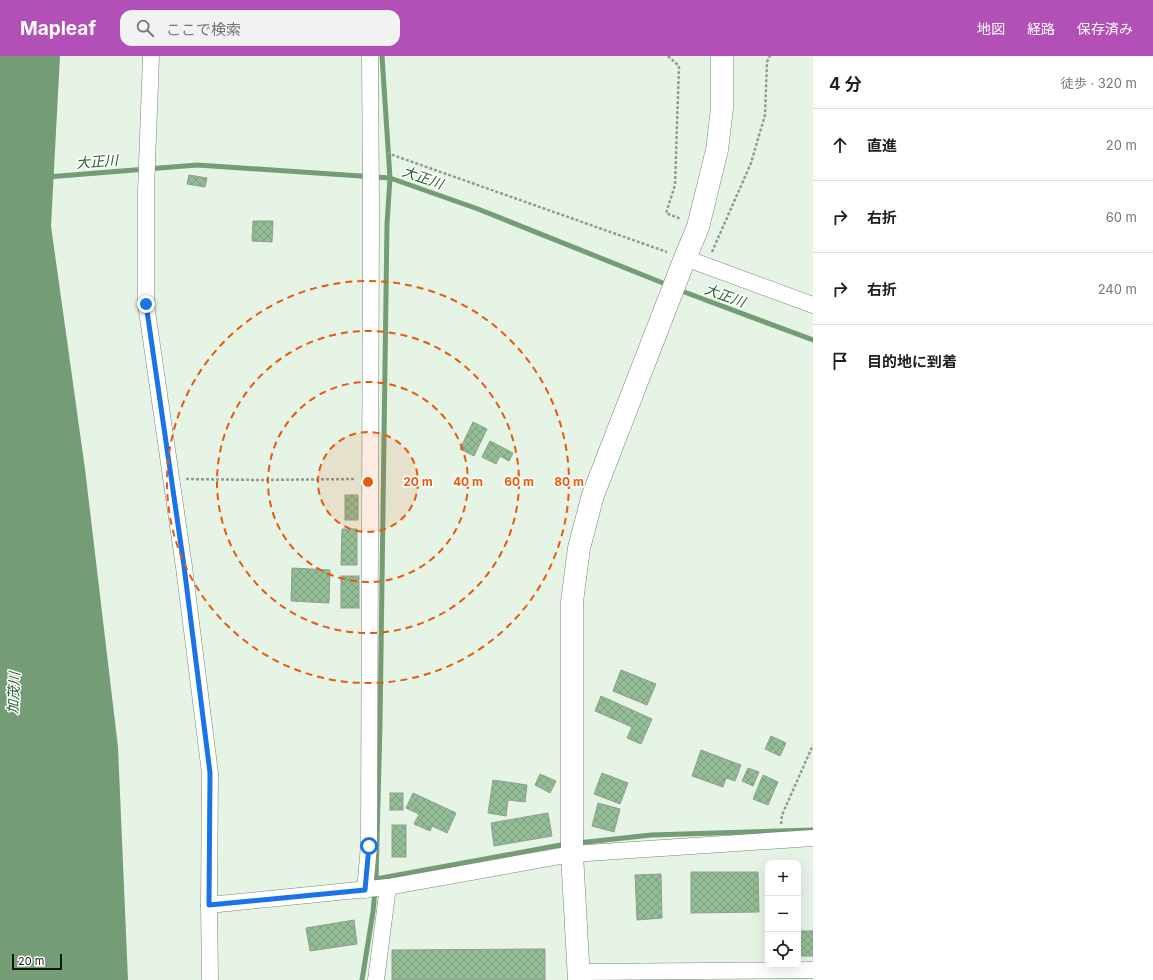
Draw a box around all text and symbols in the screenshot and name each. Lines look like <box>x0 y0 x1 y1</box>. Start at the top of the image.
search box <box>120 10 400 46</box>
text: Mapleaf <box>20 17 96 40</box>
icon: search <box>134 17 156 39</box>
text: ここで検索 <box>166 20 241 39</box>
text: 地図 <box>977 20 1005 37</box>
text: 経路 <box>1027 20 1055 37</box>
text: 保存済み <box>1077 20 1133 37</box>
text: 4 分 <box>829 74 862 94</box>
text: 徒歩 · 320 m <box>1061 75 1137 91</box>
icon: ahead <box>829 134 851 156</box>
text: 直進 <box>867 136 897 155</box>
text: 20 m <box>1106 137 1137 153</box>
water label: 大正川 <box>75 151 121 171</box>
water label: 大正川 <box>400 162 448 193</box>
icon: right <box>829 206 851 228</box>
text: 右折 <box>867 208 897 227</box>
text: 60 m <box>1106 209 1137 225</box>
icon: right <box>829 278 851 300</box>
water label: 大正川 <box>702 280 750 311</box>
text: 右折 <box>867 280 897 299</box>
text: 240 m <box>1098 281 1137 297</box>
route end <box>137 295 155 313</box>
icon: arrive <box>829 350 851 372</box>
text: 目的地に到着 <box>867 352 957 371</box>
text: 20 m <box>403 474 433 489</box>
text: 40 m <box>453 474 483 489</box>
text: 60 m <box>504 474 534 489</box>
text: 80 m <box>554 474 584 489</box>
centre of rings <box>361 475 375 489</box>
water label: 加茂川 <box>3 670 23 714</box>
route start <box>360 837 378 855</box>
map controls <box>765 860 801 968</box>
button: + <box>765 860 801 896</box>
button: − <box>765 896 801 932</box>
button: locate <box>765 932 801 968</box>
scale bar <box>12 952 62 971</box>
text: 20 m <box>18 954 44 968</box>

